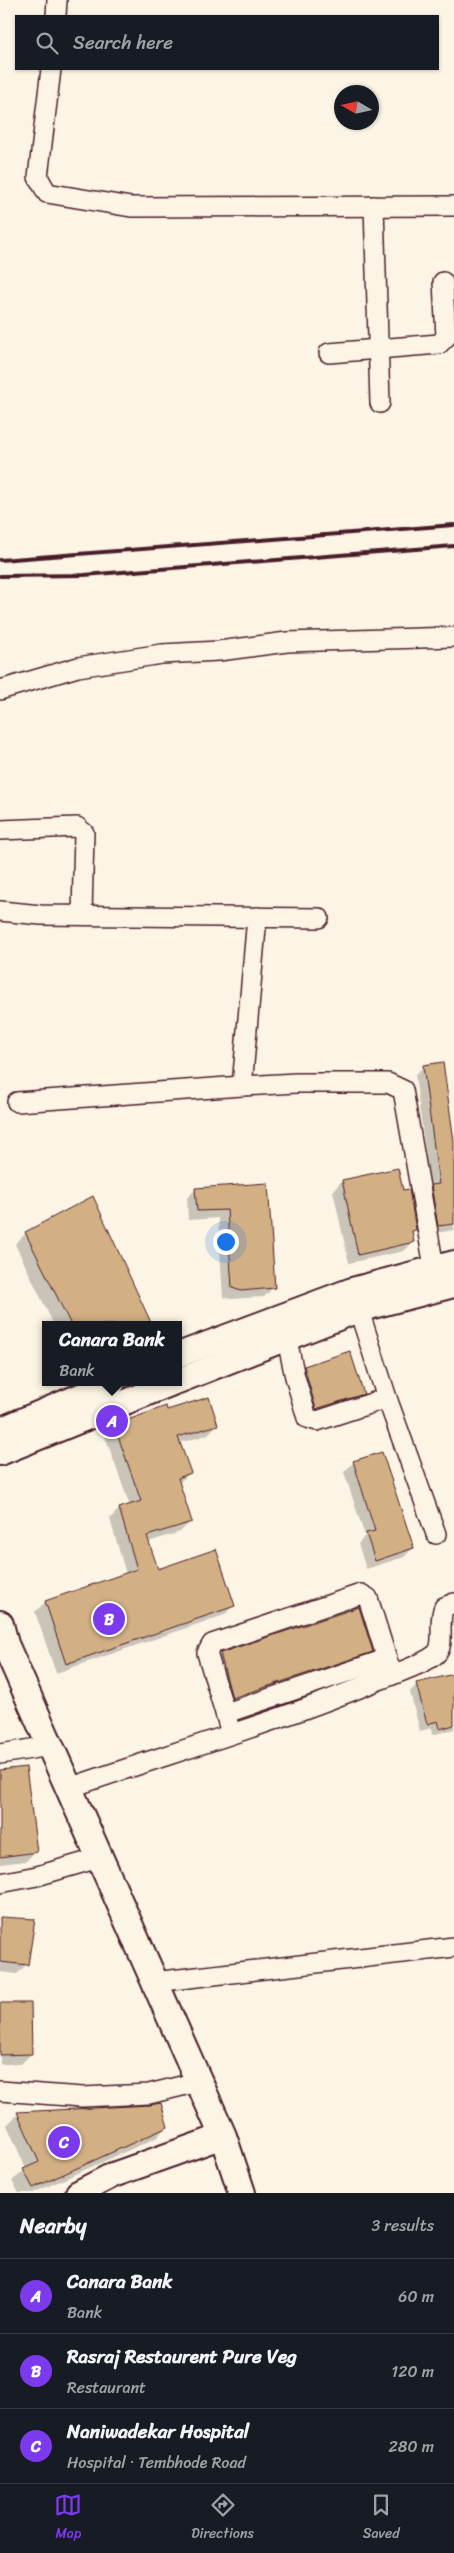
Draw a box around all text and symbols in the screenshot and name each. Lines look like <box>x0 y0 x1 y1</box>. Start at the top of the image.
search box <box>15 15 439 70</box>
text: Search here <box>73 26 173 59</box>
icon: search <box>33 29 61 57</box>
north arrow <box>334 85 379 130</box>
your location <box>213 1229 239 1255</box>
popup <box>42 1321 182 1386</box>
text: Canara Bank <box>59 1323 165 1356</box>
text: Bank <box>59 1356 95 1385</box>
pin: A <box>96 1402 128 1440</box>
pin: B <box>93 1600 125 1638</box>
pin: C <box>48 2123 80 2161</box>
text: Nearby <box>20 2207 86 2245</box>
text: 3 results <box>371 2211 434 2240</box>
text: Canara Bank <box>67 2265 172 2298</box>
text: A <box>31 2282 41 2311</box>
text: 60 m <box>398 2282 434 2311</box>
text: Bank <box>67 2298 102 2327</box>
text: Rasraj Restaurent Pure Veg <box>67 2340 297 2373</box>
text: B <box>31 2357 41 2386</box>
text: 120 m <box>391 2357 434 2386</box>
text: Restaurant <box>67 2373 146 2402</box>
text: Naniwadekar Hospital <box>67 2415 249 2448</box>
text: C <box>31 2432 41 2461</box>
text: 280 m <box>389 2432 434 2461</box>
text: Hospital · Tembhode Road <box>67 2448 246 2477</box>
tab: Map <box>54 2491 82 2546</box>
tab: Directions <box>191 2491 254 2546</box>
tab: Saved <box>363 2491 400 2546</box>

